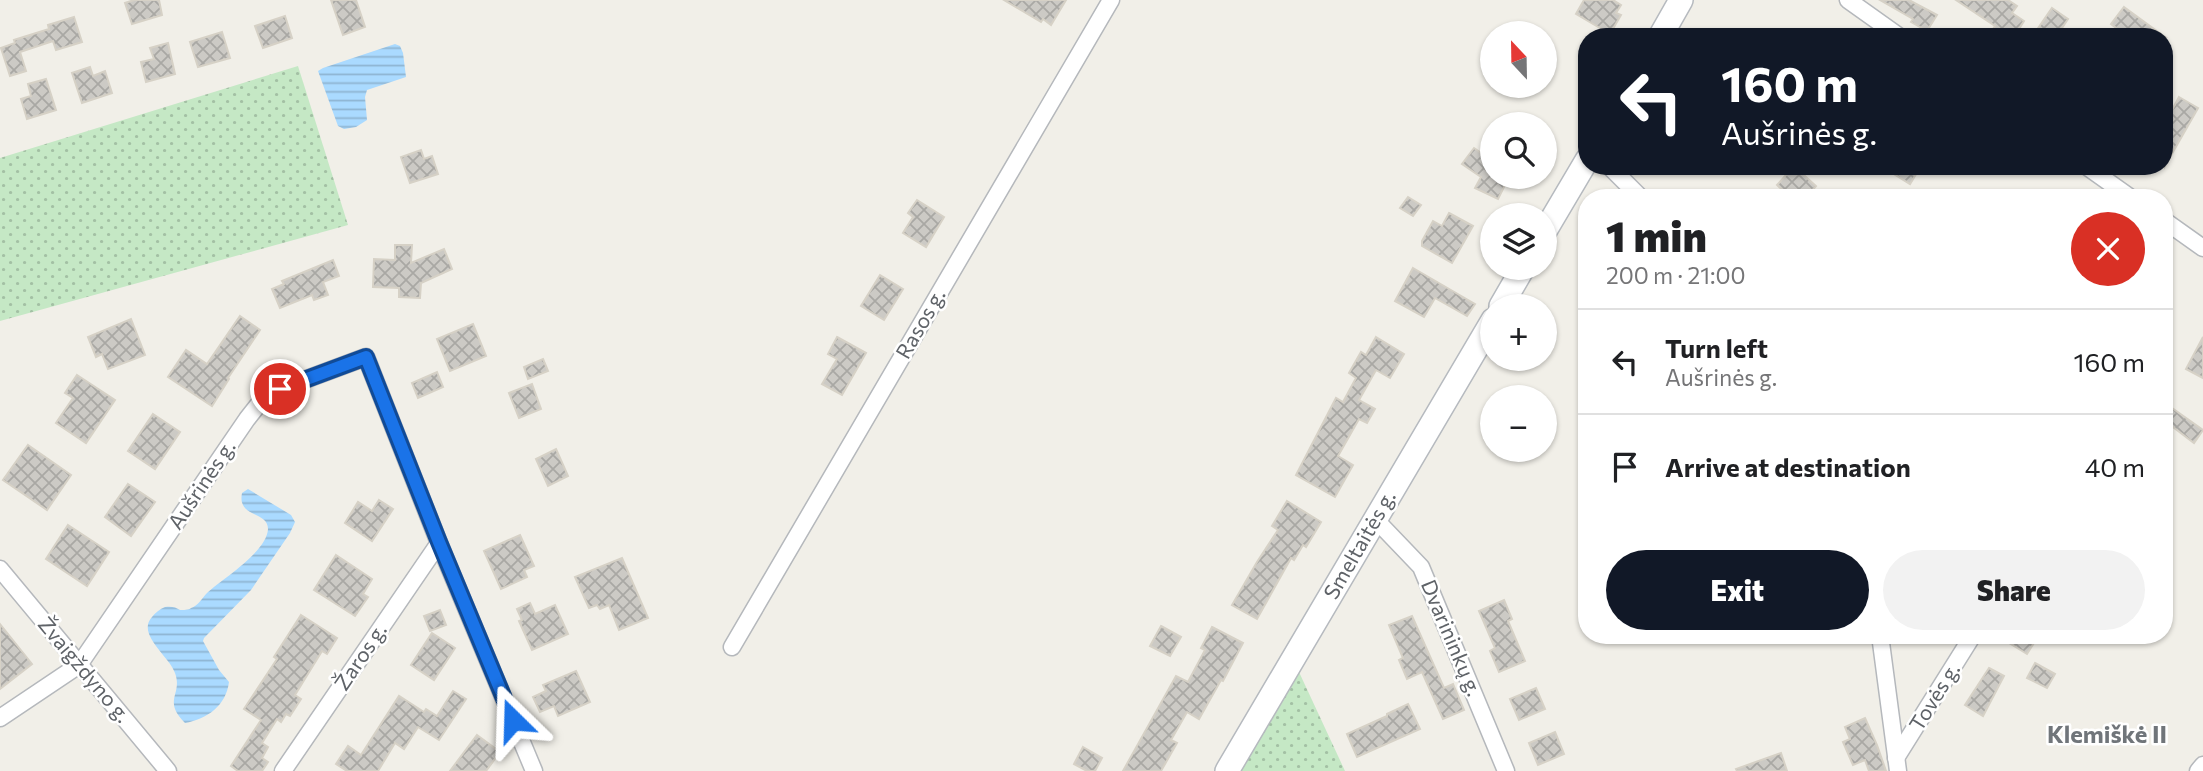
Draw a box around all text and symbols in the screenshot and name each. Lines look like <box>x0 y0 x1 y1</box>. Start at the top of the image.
north arrow <box>1480 21 1558 98</box>
map controls <box>1480 21 1557 462</box>
text: 160 m <box>1721 52 1858 112</box>
icon: left <box>1606 56 1697 147</box>
button: search <box>1480 112 1557 189</box>
text: Aušrinės g. <box>1721 112 1877 152</box>
button: layers <box>1480 203 1557 280</box>
text: 1 min <box>1606 209 1707 261</box>
button: close <box>2071 212 2145 286</box>
text: 200 m · 21:00 <box>1606 261 1745 289</box>
street label: Rasos g. <box>890 284 950 363</box>
button: + <box>1480 294 1557 371</box>
text: Turn left <box>1665 332 1768 363</box>
icon: left <box>1606 343 1644 381</box>
text: 160 m <box>2073 346 2145 377</box>
pin <box>250 359 310 419</box>
text: Aušrinės g. <box>1665 363 1777 391</box>
icon: arrive <box>261 370 299 408</box>
button: − <box>1480 385 1557 462</box>
street label: Aušrinės g. <box>162 435 240 534</box>
icon: arrive <box>1606 448 1644 486</box>
text: Arrive at destination <box>1665 451 1911 482</box>
text: 40 m <box>2085 451 2145 482</box>
street label: Smeltaitės g. <box>1318 485 1400 603</box>
button: Exit <box>1606 550 1869 630</box>
button: Share <box>1883 550 2145 630</box>
street label: Dvarininkų g. <box>1417 576 1488 699</box>
street label: Žvaigždyno g. <box>34 611 136 727</box>
street label: Žaros g. <box>328 618 391 694</box>
street label: Tovės g. <box>1903 658 1964 735</box>
position arrow <box>476 683 550 757</box>
district label: Klemiškė II <box>2047 719 2167 748</box>

